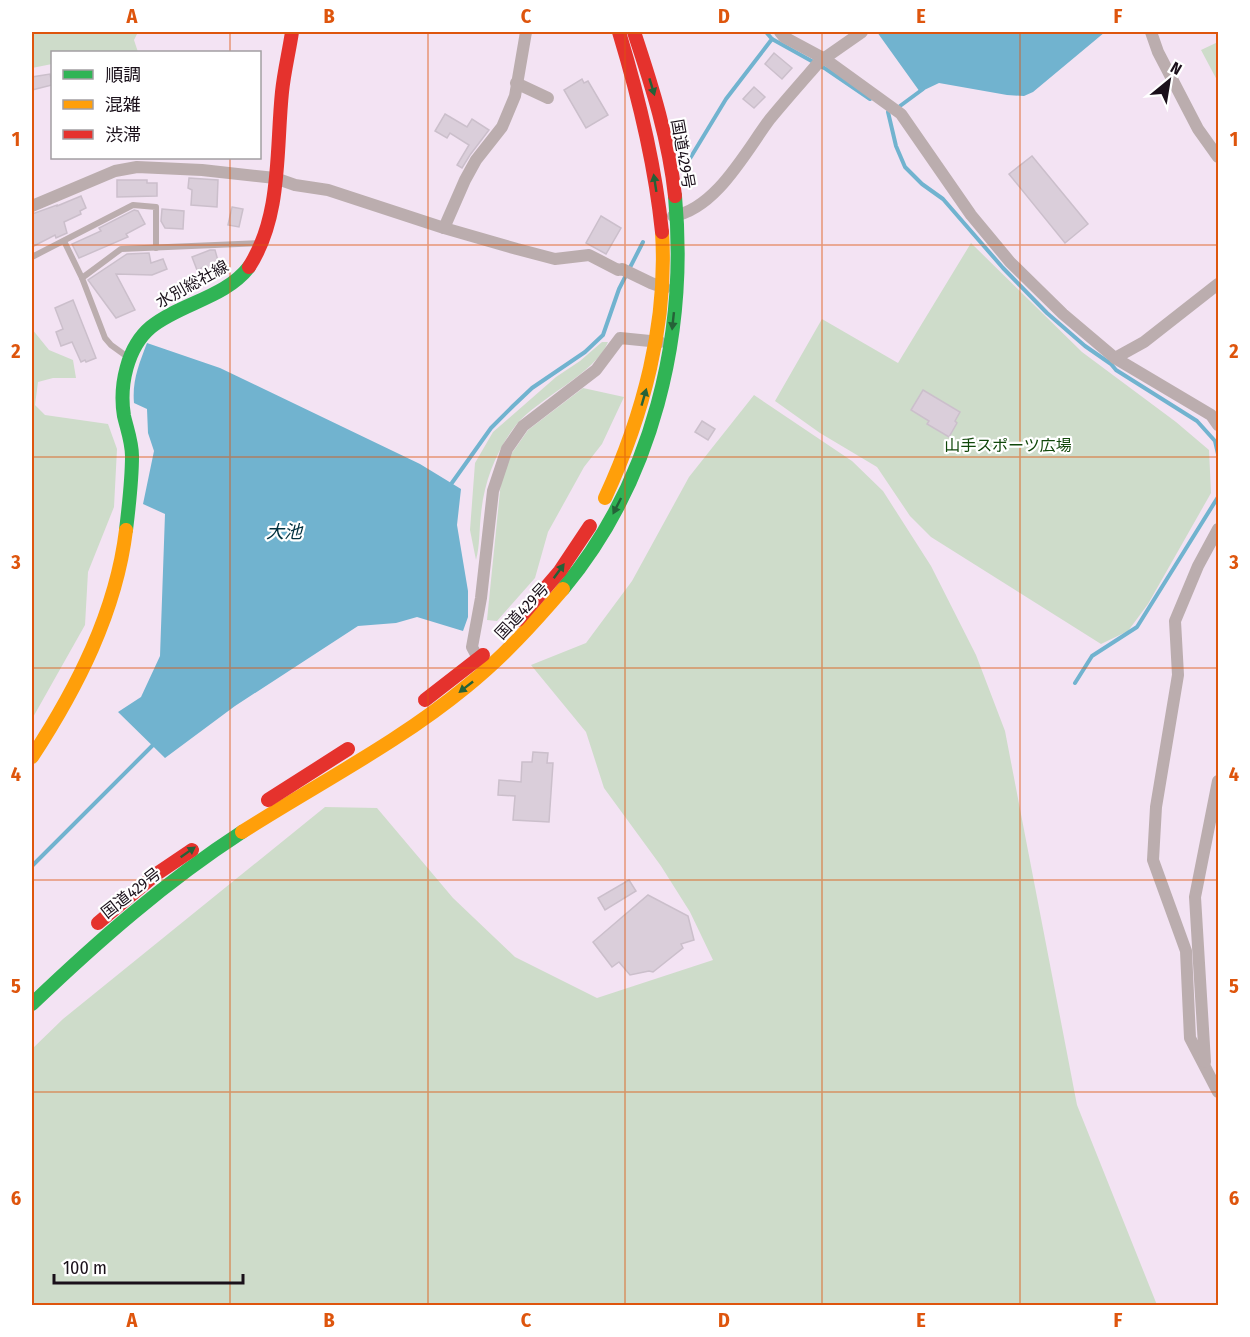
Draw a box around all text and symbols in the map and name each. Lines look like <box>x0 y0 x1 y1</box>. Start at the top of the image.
text: A <box>126 4 139 28</box>
text: B <box>323 4 335 28</box>
text: C <box>521 4 532 28</box>
text: D <box>718 4 730 28</box>
text: E <box>916 4 926 28</box>
text: F <box>1114 4 1123 28</box>
legend <box>51 51 261 159</box>
north arrow <box>1139 51 1199 111</box>
text: N <box>1167 58 1185 79</box>
text: 順調 <box>105 64 141 86</box>
one-way arrow <box>648 78 657 96</box>
text: 混雑 <box>105 94 141 116</box>
street label: 国道429号 <box>668 118 698 190</box>
text: 渋滞 <box>105 124 141 146</box>
text: 1 <box>12 127 20 151</box>
text: 1 <box>1230 127 1238 151</box>
one-way arrow <box>650 173 659 192</box>
street label: 水別総社線 <box>152 256 232 312</box>
one-way arrow <box>668 312 678 331</box>
text: 2 <box>10 339 21 363</box>
text: 2 <box>1228 339 1239 363</box>
one-way arrow <box>640 388 649 406</box>
park label: 山手スポーツ広場 <box>944 436 1072 455</box>
one-way arrow <box>612 498 622 515</box>
water label: 大池 <box>266 521 304 543</box>
text: 3 <box>10 550 21 574</box>
text: 3 <box>1228 550 1239 574</box>
one-way arrow <box>553 564 565 580</box>
street label: 国道429号 <box>491 579 553 643</box>
one-way arrow <box>458 680 474 693</box>
text: 4 <box>11 762 21 786</box>
text: 4 <box>1229 762 1239 786</box>
one-way arrow <box>180 846 196 858</box>
street label: 国道429号 <box>97 864 165 922</box>
text: 5 <box>11 974 21 998</box>
text: 5 <box>1229 974 1239 998</box>
text: 6 <box>11 1186 21 1210</box>
text: 6 <box>1229 1186 1239 1210</box>
scale bar <box>54 1247 243 1285</box>
text: 100 m <box>63 1257 107 1279</box>
text: A <box>126 1308 139 1332</box>
text: B <box>323 1308 335 1332</box>
text: C <box>521 1308 532 1332</box>
text: D <box>718 1308 730 1332</box>
text: E <box>916 1308 926 1332</box>
text: F <box>1114 1308 1123 1332</box>

